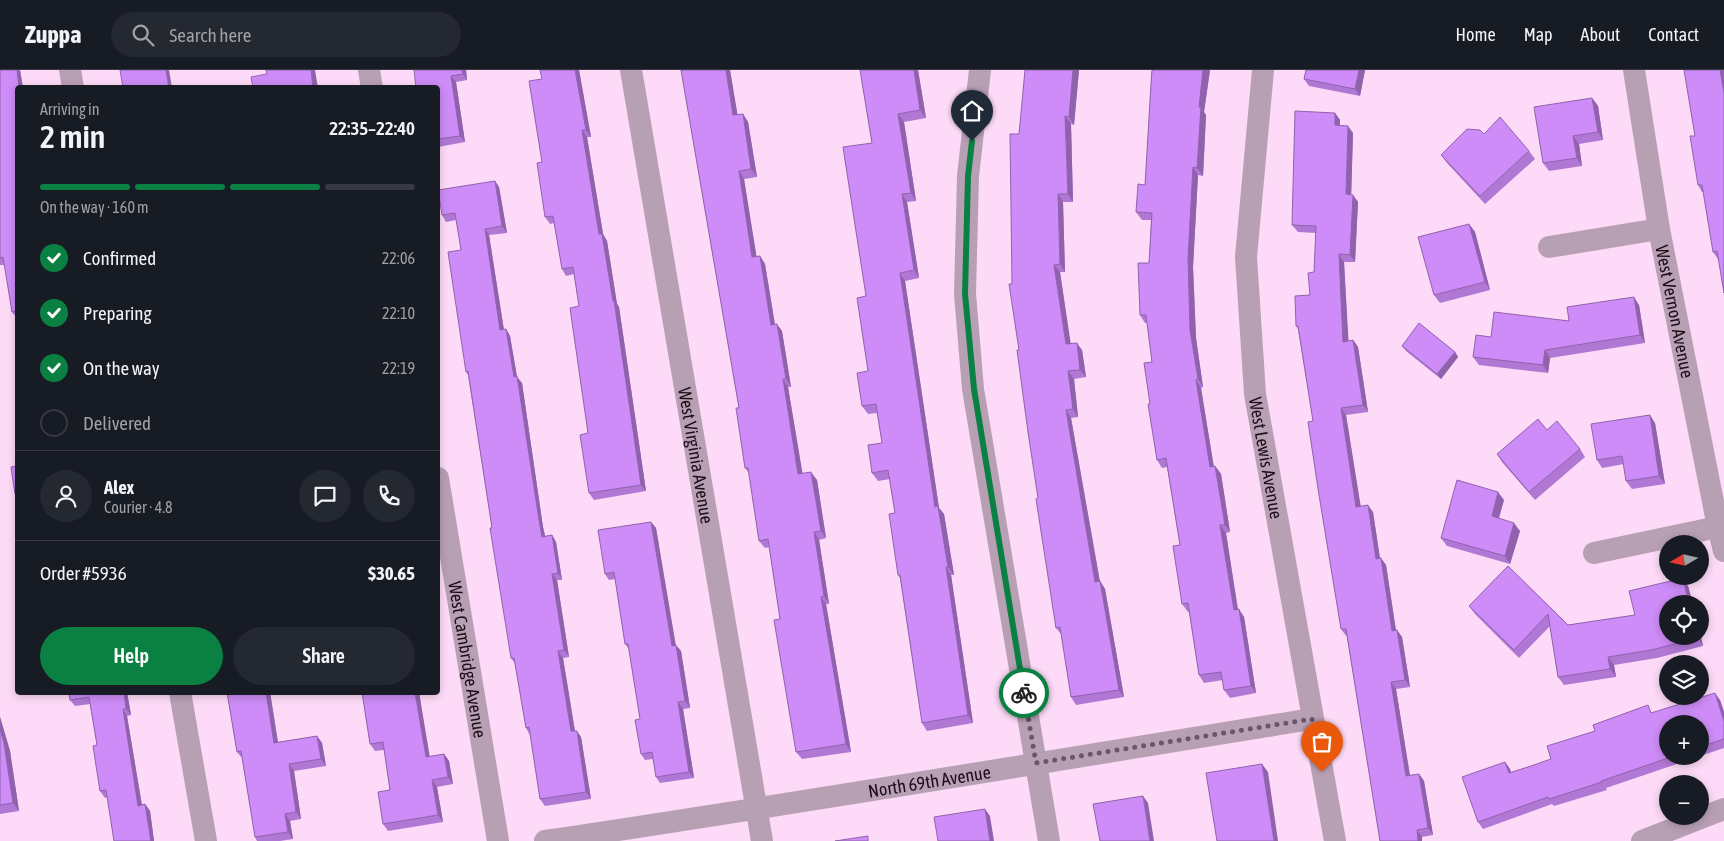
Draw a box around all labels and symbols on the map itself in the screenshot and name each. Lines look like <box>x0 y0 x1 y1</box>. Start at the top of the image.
pin <box>951 90 993 141</box>
street label: West Vernon Avenue <box>1652 243 1699 380</box>
street label: West Virginia Avenue <box>675 386 718 525</box>
street label: West Lewis Avenue <box>1245 395 1288 520</box>
north arrow <box>1659 535 1709 585</box>
street label: West Cambridge Avenue <box>445 580 491 740</box>
courier <box>999 668 1049 718</box>
pin <box>1301 721 1343 772</box>
street label: North 69th Avenue <box>867 761 992 801</box>

